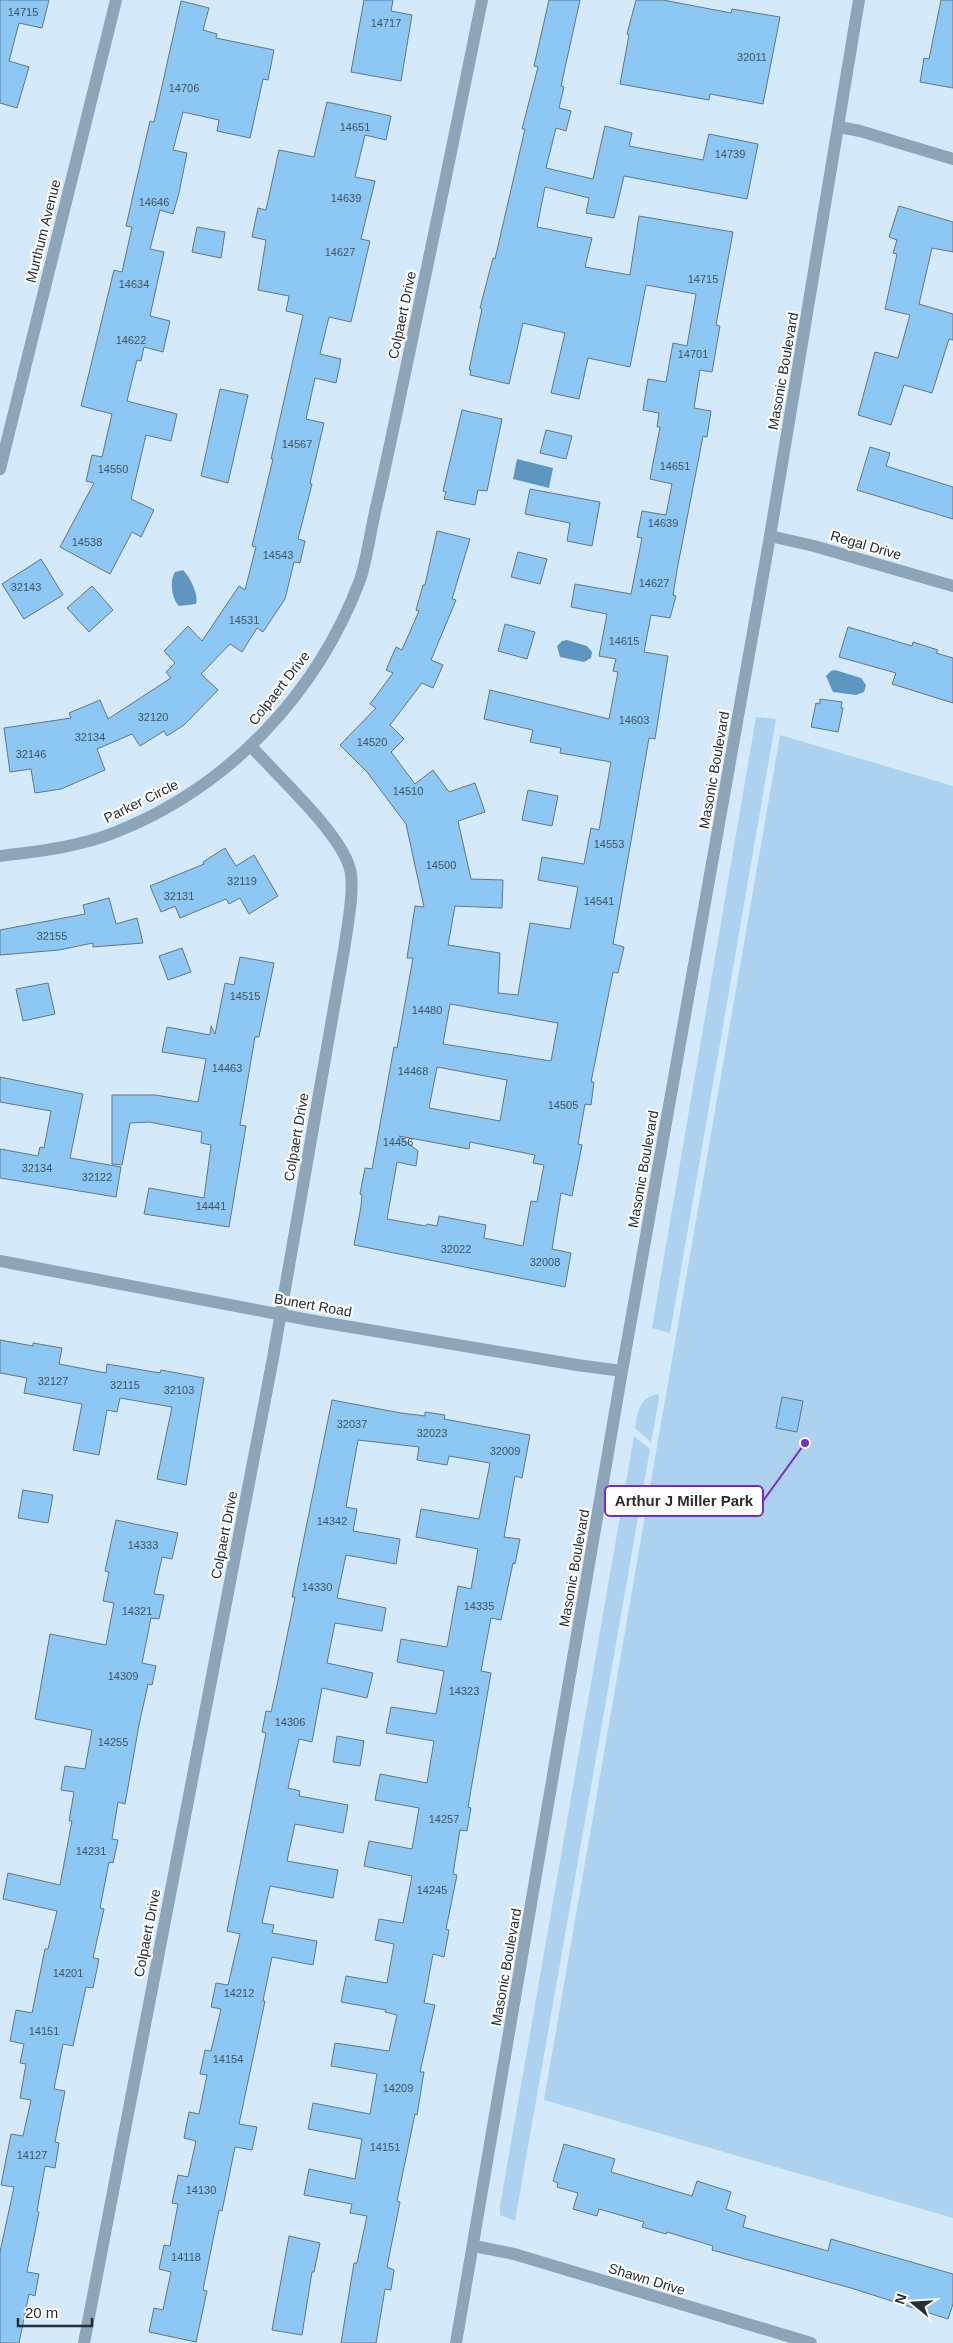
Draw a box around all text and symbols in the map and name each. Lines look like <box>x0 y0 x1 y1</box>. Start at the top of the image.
house number: 14715 <box>8 6 38 18</box>
house number: 14717 <box>371 17 401 29</box>
house number: 32011 <box>737 51 767 63</box>
house number: 14706 <box>169 82 199 94</box>
house number: 14651 <box>340 121 370 133</box>
house number: 14739 <box>715 148 745 160</box>
street label: Murthum Avenue <box>22 178 64 284</box>
house number: 14639 <box>331 192 361 204</box>
house number: 14646 <box>139 196 169 208</box>
house number: 14627 <box>325 246 355 258</box>
street label: Colpaert Drive <box>385 269 419 360</box>
house number: 14715 <box>688 273 718 285</box>
house number: 14634 <box>119 278 149 290</box>
street label: Masonic Boulevard <box>765 311 801 431</box>
house number: 14622 <box>116 334 146 346</box>
house number: 14701 <box>678 348 708 360</box>
house number: 14567 <box>282 438 312 450</box>
house number: 14651 <box>660 460 690 472</box>
house number: 14550 <box>98 463 128 475</box>
house number: 14639 <box>648 517 678 529</box>
street label: Regal Drive <box>829 527 904 563</box>
house number: 14538 <box>72 536 102 548</box>
house number: 14543 <box>263 549 293 561</box>
house number: 14627 <box>639 577 669 589</box>
house number: 32143 <box>11 581 41 593</box>
house number: 14531 <box>229 614 259 626</box>
house number: 14615 <box>609 635 639 647</box>
street label: Colpaert Drive <box>245 648 313 728</box>
street label: Masonic Boulevard <box>696 710 732 830</box>
house number: 32120 <box>138 711 168 723</box>
house number: 14603 <box>619 714 649 726</box>
house number: 32134 <box>75 731 105 743</box>
house number: 14520 <box>357 736 387 748</box>
house number: 32146 <box>16 748 46 760</box>
street label: Parker Circle <box>101 776 181 826</box>
house number: 14510 <box>393 785 423 797</box>
house number: 14553 <box>594 838 624 850</box>
house number: 14500 <box>426 859 456 871</box>
house number: 32119 <box>227 875 257 887</box>
house number: 32131 <box>164 890 194 902</box>
house number: 14541 <box>584 895 614 907</box>
house number: 32155 <box>37 930 67 942</box>
house number: 14515 <box>230 990 260 1002</box>
house number: 14480 <box>412 1004 442 1016</box>
house number: 14463 <box>212 1062 242 1074</box>
house number: 14468 <box>398 1065 428 1077</box>
street label: Colpaert Drive <box>280 1091 312 1182</box>
house number: 14505 <box>548 1099 578 1111</box>
street label: Masonic Boulevard <box>625 1109 661 1229</box>
house number: 14456 <box>383 1136 413 1148</box>
house number: 32134 <box>22 1162 52 1174</box>
house number: 32122 <box>82 1171 112 1183</box>
house number: 14441 <box>196 1200 226 1212</box>
house number: 32022 <box>441 1243 471 1255</box>
house number: 32008 <box>530 1256 560 1268</box>
street label: Bunert Road <box>273 1290 353 1320</box>
house number: 32127 <box>38 1375 68 1387</box>
house number: 32115 <box>110 1379 140 1391</box>
house number: 32103 <box>164 1384 194 1396</box>
house number: 32037 <box>337 1418 367 1430</box>
house number: 32023 <box>417 1427 447 1439</box>
house number: 32009 <box>490 1445 520 1457</box>
callout: Arthur J Miller Park <box>605 1486 763 1516</box>
street label: Colpaert Drive <box>208 1489 240 1580</box>
text: Arthur J Miller Park <box>615 1492 754 1509</box>
street label: Masonic Boulevard <box>556 1508 592 1628</box>
house number: 14342 <box>317 1515 347 1527</box>
house number: 14333 <box>128 1539 158 1551</box>
house number: 14330 <box>302 1581 332 1593</box>
house number: 14335 <box>464 1600 494 1612</box>
house number: 14321 <box>122 1605 152 1617</box>
house number: 14309 <box>108 1670 138 1682</box>
house number: 14323 <box>449 1685 479 1697</box>
house number: 14306 <box>275 1716 305 1728</box>
house number: 14255 <box>98 1736 128 1748</box>
house number: 14257 <box>429 1813 459 1825</box>
house number: 14231 <box>76 1845 106 1857</box>
house number: 14245 <box>417 1884 447 1896</box>
street label: Colpaert Drive <box>131 1887 163 1978</box>
street label: Masonic Boulevard <box>488 1907 524 2027</box>
house number: 14201 <box>53 1967 83 1979</box>
house number: 14212 <box>224 1987 254 1999</box>
house number: 14151 <box>29 2025 59 2037</box>
house number: 14154 <box>213 2053 243 2065</box>
house number: 14209 <box>383 2082 413 2094</box>
house number: 14151 <box>370 2141 400 2153</box>
house number: 14127 <box>17 2149 47 2161</box>
house number: 14130 <box>186 2184 216 2196</box>
house number: 14118 <box>171 2251 201 2263</box>
street label: Shawn Drive <box>607 2260 687 2298</box>
north arrow <box>888 2278 938 2328</box>
text: N <box>891 2292 910 2306</box>
scale bar <box>18 2296 91 2328</box>
text: 20 m <box>25 2304 58 2321</box>

